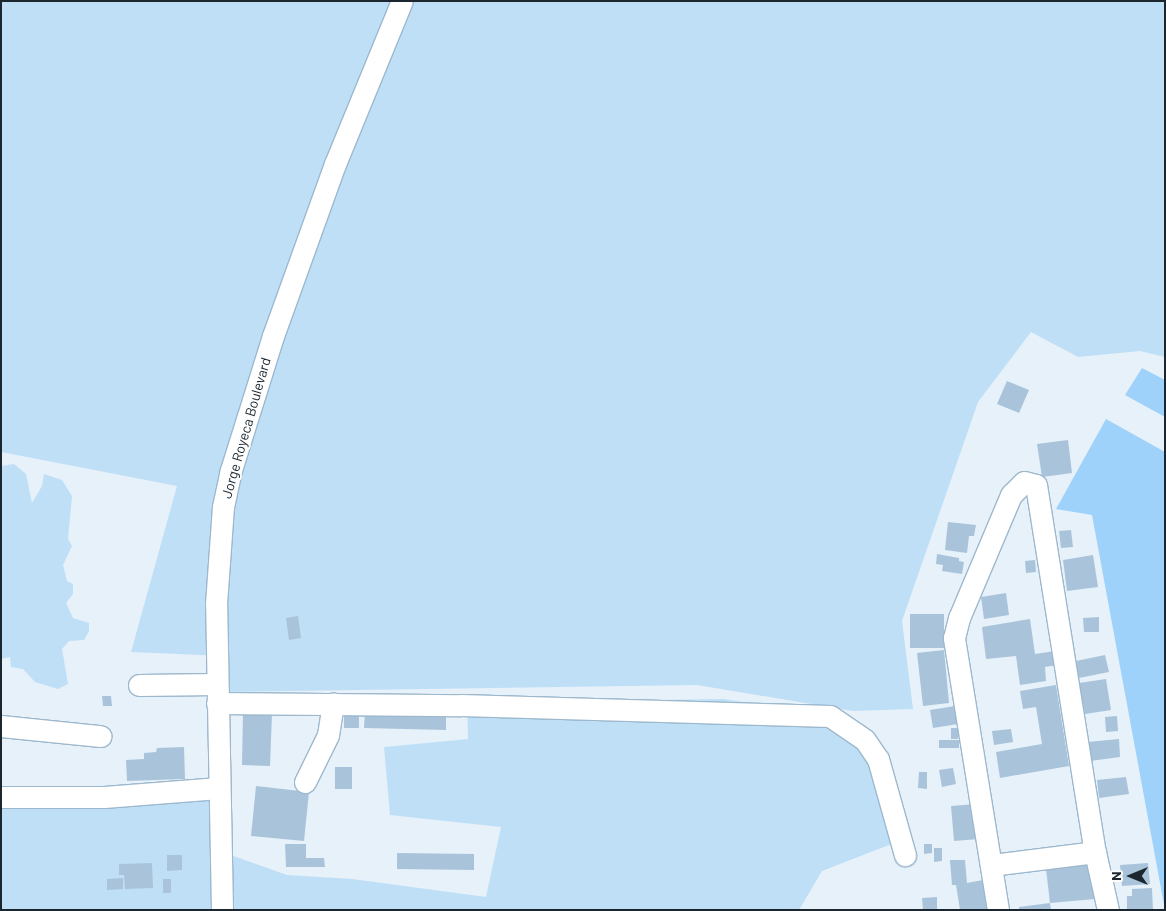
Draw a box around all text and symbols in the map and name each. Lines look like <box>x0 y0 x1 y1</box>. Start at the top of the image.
street label: Jorge Royeca Boulevard <box>218 356 274 500</box>
north arrow <box>1106 851 1156 901</box>
text: N <box>1107 871 1124 881</box>

